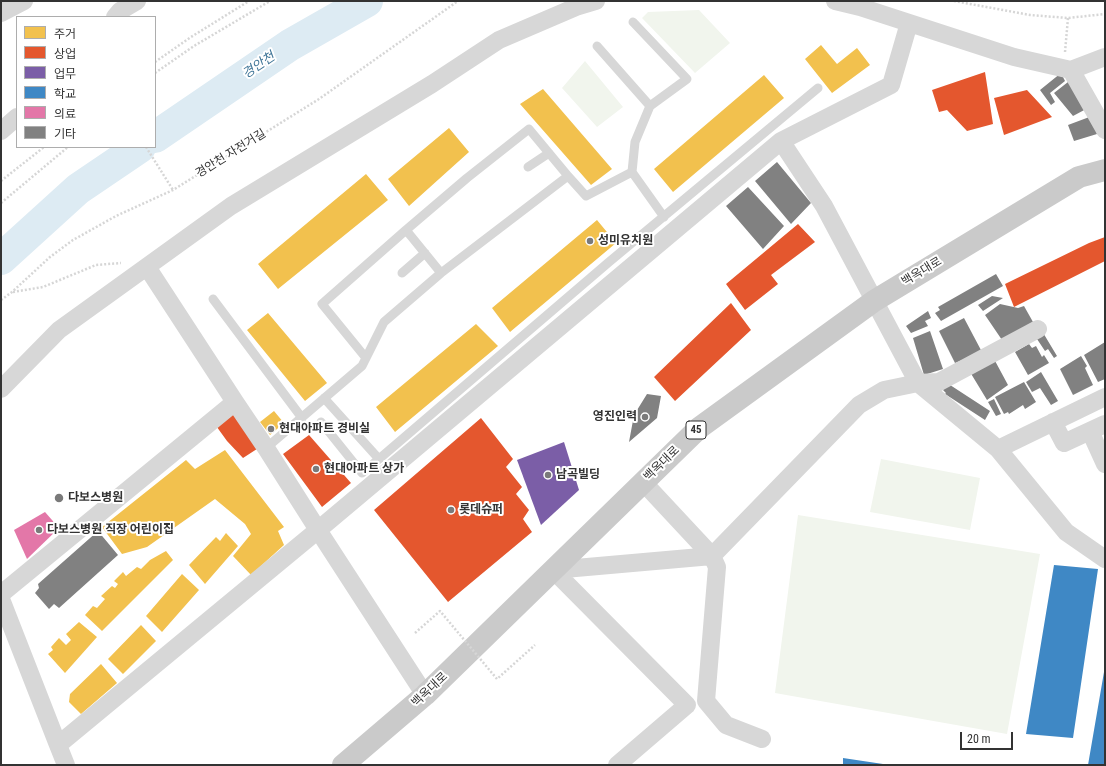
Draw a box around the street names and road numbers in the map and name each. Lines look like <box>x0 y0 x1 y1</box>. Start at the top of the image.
street label: 경안천 자전거길 <box>193 127 269 181</box>
street label: 백옥대로 <box>899 254 945 290</box>
road number: 45 <box>686 421 706 439</box>
street label: 백옥대로 <box>641 443 683 485</box>
street label: 백옥대로 <box>409 670 451 710</box>

